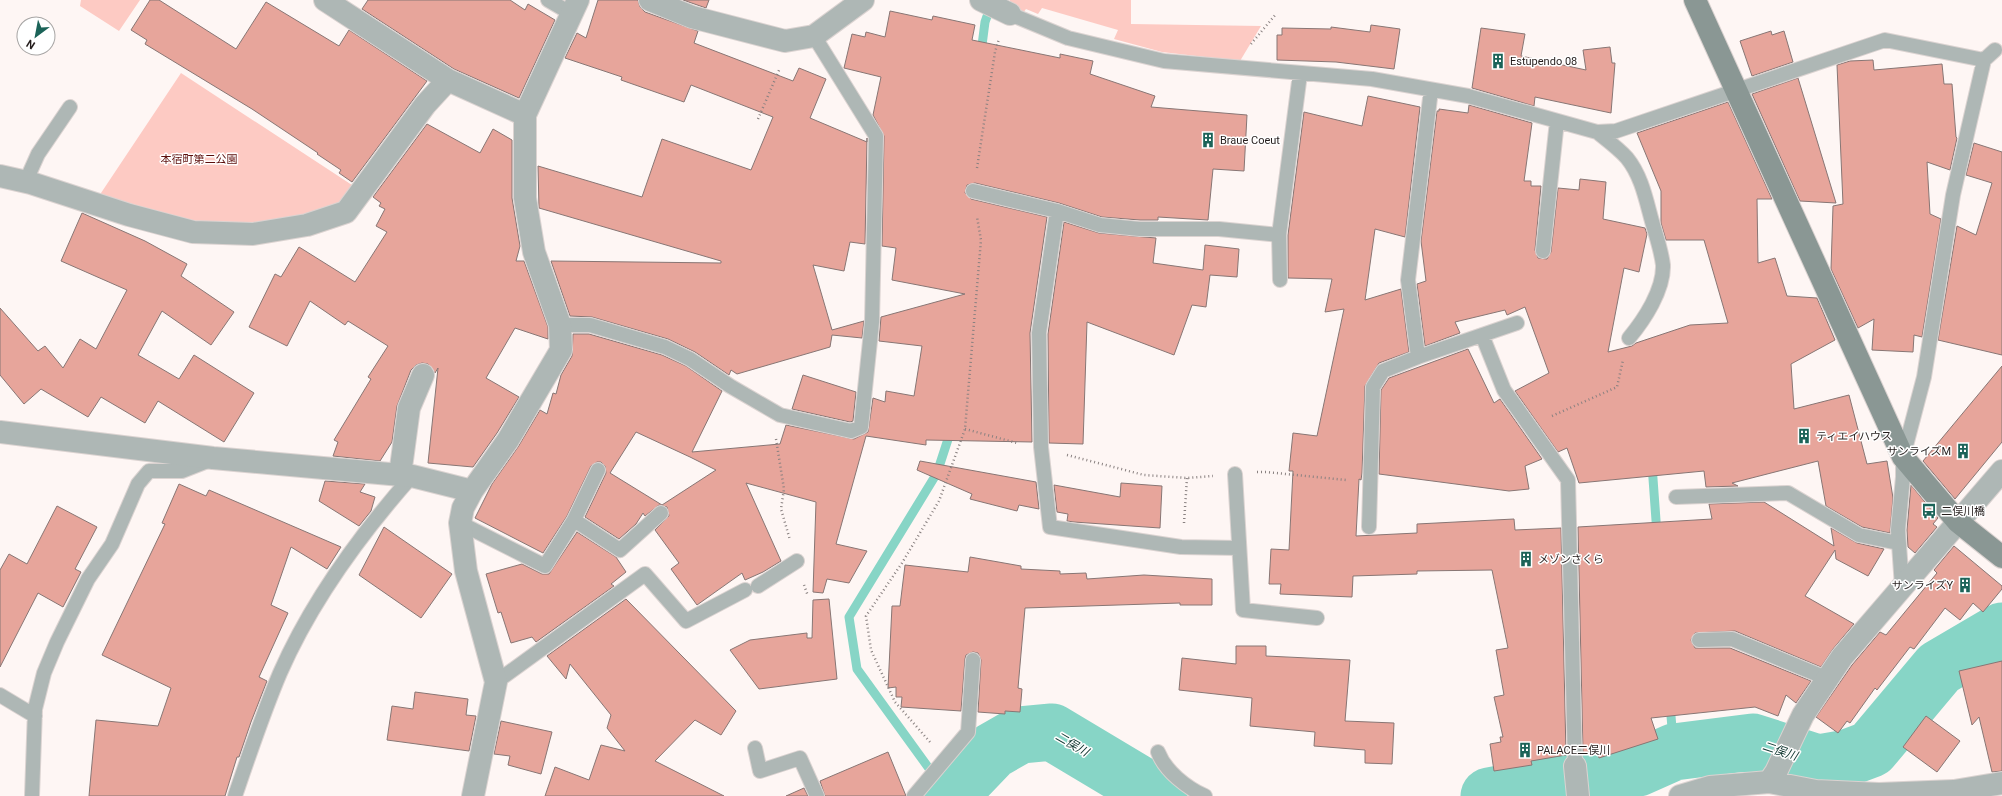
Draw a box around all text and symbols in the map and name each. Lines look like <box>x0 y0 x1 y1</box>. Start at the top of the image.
north arrow <box>16 16 56 56</box>
text: N <box>24 36 38 52</box>
building icon: Estupendo 08 <box>1489 52 1507 70</box>
place label: Estupendo 08 <box>1510 55 1577 68</box>
building icon: Braue Coeut <box>1199 131 1217 149</box>
place label: Braue Coeut <box>1220 134 1280 147</box>
park label: 本宿町第二公園 <box>161 153 238 166</box>
building icon: ティエイハウス <box>1795 427 1813 445</box>
place label: ティエイハウス <box>1816 430 1892 443</box>
building icon: サンライズM <box>1954 442 1972 460</box>
place label: サンライズM <box>1887 445 1951 458</box>
bus stop icon: 二俣川橋 <box>1920 502 1938 520</box>
place label: 二俣川橋 <box>1941 505 1985 518</box>
building icon: メゾンさくら <box>1517 550 1535 568</box>
place label: メゾンさくら <box>1538 553 1604 566</box>
building icon: サンライズY <box>1956 576 1974 594</box>
place label: サンライズY <box>1892 579 1953 592</box>
water label: 二俣川 <box>1053 729 1093 760</box>
water label: 二俣川 <box>1761 739 1801 764</box>
building icon: PALACE二俣川 <box>1516 741 1534 759</box>
place label: PALACE二俣川 <box>1537 744 1610 757</box>

